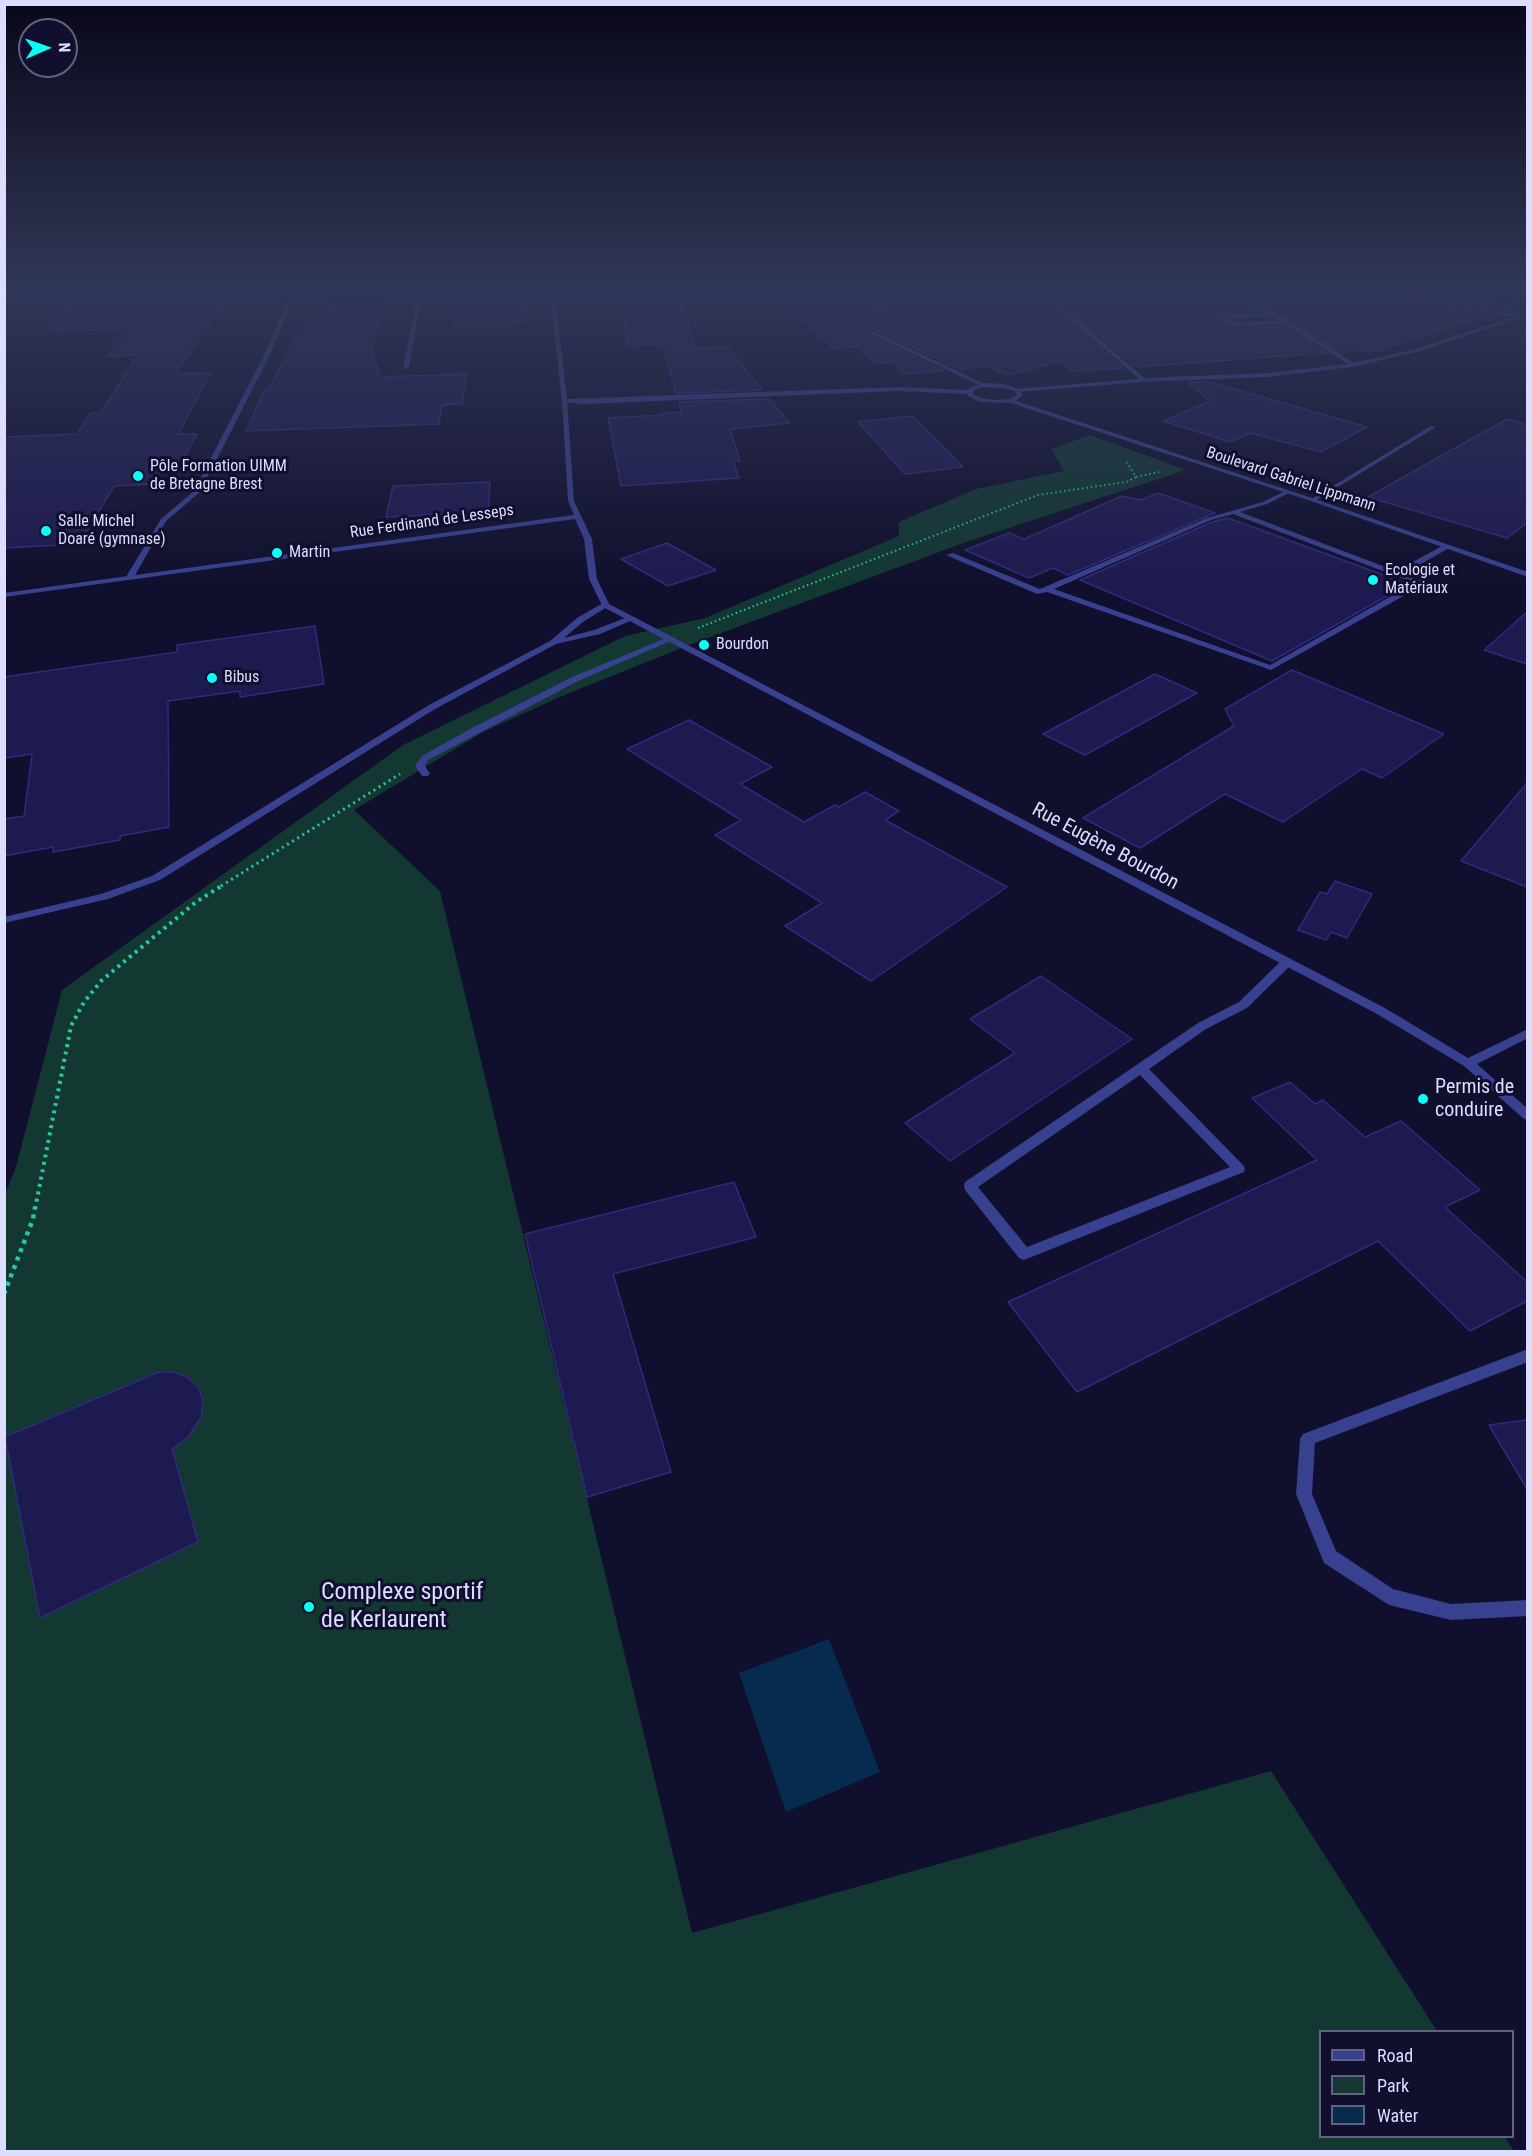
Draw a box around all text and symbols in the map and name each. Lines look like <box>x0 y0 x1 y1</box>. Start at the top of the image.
north arrow <box>18 18 78 78</box>
text: N <box>55 42 74 53</box>
street label: Boulevard Gabriel Lippmann <box>1204 444 1378 516</box>
place label: Pôle Formation UIMM de Bretagne Brest <box>150 457 287 495</box>
marker: Pôle Formation UIMM de Bretagne Brest <box>131 469 145 483</box>
street label: Rue Ferdinand de Lesseps <box>349 501 515 543</box>
place label: Salle Michel Doaré (gymnase) <box>58 512 166 550</box>
marker: Salle Michel Doaré (gymnase) <box>39 524 53 538</box>
place label: Martin <box>289 543 330 563</box>
marker: Martin <box>270 546 284 560</box>
place label: Ecologie et Matériaux <box>1385 561 1455 599</box>
marker: Ecologie et Matériaux <box>1366 573 1380 587</box>
place label: Bourdon <box>716 635 769 655</box>
marker: Bourdon <box>697 638 711 652</box>
place label: Bibus <box>224 668 259 688</box>
marker: Bibus <box>205 671 219 685</box>
street label: Rue Eugène Bourdon <box>1028 798 1182 896</box>
place label: Permis de conduire <box>1435 1076 1514 1123</box>
marker: Permis de conduire <box>1416 1092 1430 1106</box>
place label: Complexe sportif de Kerlaurent <box>321 1579 483 1635</box>
marker: Complexe sportif de Kerlaurent <box>302 1600 316 1614</box>
legend <box>1319 2030 1514 2138</box>
text: Road <box>1377 2045 1413 2066</box>
text: Park <box>1377 2075 1409 2096</box>
text: Water <box>1377 2105 1418 2126</box>

